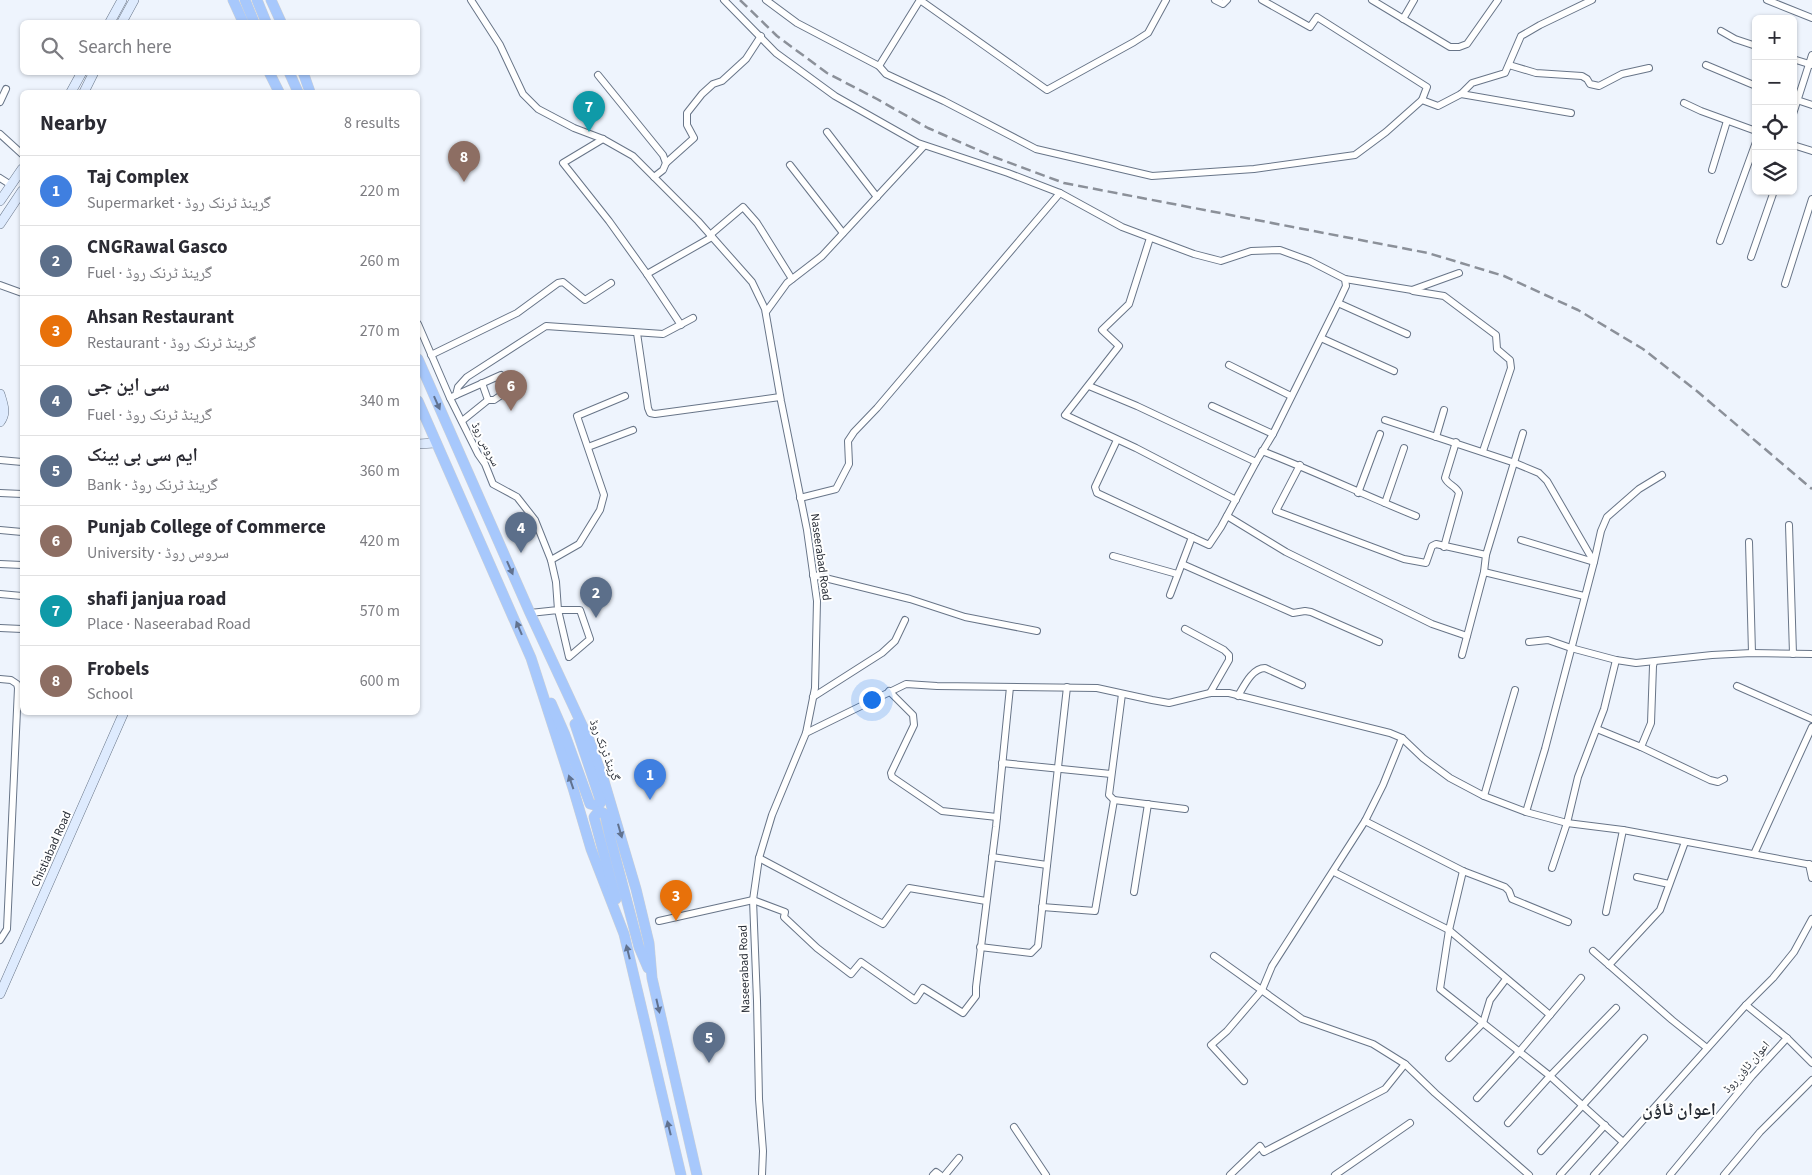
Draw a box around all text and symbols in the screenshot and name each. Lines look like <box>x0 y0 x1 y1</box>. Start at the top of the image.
map controls <box>1752 15 1797 195</box>
button: + <box>1752 15 1797 60</box>
search box <box>20 20 420 75</box>
icon: search <box>38 34 66 62</box>
text: Search here <box>78 34 172 61</box>
button: − <box>1752 60 1797 105</box>
pin: 7 <box>573 91 605 132</box>
button: locate <box>1752 105 1797 150</box>
text: Nearby <box>40 108 107 138</box>
text: 8 results <box>344 112 400 134</box>
pin: 8 <box>448 141 480 182</box>
button: layers <box>1752 150 1797 195</box>
text: Taj Complex <box>87 164 189 191</box>
text: 1 <box>52 180 60 202</box>
text: 220 m <box>360 180 400 202</box>
text: Supermarket · گرینڈ ٹرنک روڈ <box>87 192 271 214</box>
text: CNGRawal Gasco <box>87 234 228 261</box>
text: 2 <box>52 250 60 272</box>
text: 260 m <box>360 250 400 272</box>
text: Fuel · گرینڈ ٹرنک روڈ <box>87 262 212 284</box>
text: Ahsan Restaurant <box>87 304 234 331</box>
text: 3 <box>52 320 60 342</box>
text: 270 m <box>360 320 400 342</box>
text: Restaurant · گرینڈ ٹرنک روڈ <box>87 332 256 354</box>
pin: 6 <box>495 370 527 411</box>
text: سی این جی <box>87 372 170 399</box>
text: 4 <box>52 390 60 412</box>
text: 340 m <box>360 390 400 412</box>
one-way arrow <box>434 396 442 410</box>
text: Fuel · گرینڈ ٹرنک روڈ <box>87 404 212 426</box>
street label: سروس روڈ <box>467 419 504 470</box>
text: ایم سی بی بینک <box>87 442 198 469</box>
text: 5 <box>52 460 60 482</box>
text: 360 m <box>360 460 400 482</box>
text: Bank · گرینڈ ٹرنک روڈ <box>87 474 218 496</box>
pin: 4 <box>505 512 537 553</box>
street label: Naseerabad Road <box>806 512 835 602</box>
text: Punjab College of Commerce <box>87 514 326 541</box>
text: 6 <box>52 530 60 552</box>
text: 420 m <box>360 530 400 552</box>
text: University · سروس روڈ <box>87 542 229 564</box>
one-way arrow <box>507 561 515 575</box>
pin: 2 <box>580 577 612 618</box>
text: shafi janjua road <box>87 586 226 613</box>
text: 7 <box>52 600 60 622</box>
text: 570 m <box>360 600 400 622</box>
text: Place · Naseerabad Road <box>87 613 251 635</box>
one-way arrow <box>514 621 522 635</box>
text: Frobels <box>87 656 149 683</box>
text: 8 <box>52 670 60 692</box>
text: 600 m <box>360 670 400 692</box>
text: School <box>87 683 133 705</box>
your location <box>859 687 885 713</box>
street label: گرینڈ ٹرنک روڈ <box>585 717 624 783</box>
pin: 1 <box>634 759 666 800</box>
one-way arrow <box>567 774 575 789</box>
street label: Chistiabad Road <box>27 809 76 890</box>
one-way arrow <box>616 823 624 838</box>
pin: 3 <box>660 880 692 921</box>
street label: Naseerabad Road <box>734 925 755 1013</box>
one-way arrow <box>624 945 632 960</box>
one-way arrow <box>654 999 662 1014</box>
pin: 5 <box>693 1022 725 1063</box>
street label: اعوان ٹاؤن روڈ <box>1719 1037 1774 1097</box>
district label: اعوان ٹاؤن <box>1642 1097 1716 1122</box>
one-way arrow <box>665 1120 673 1135</box>

